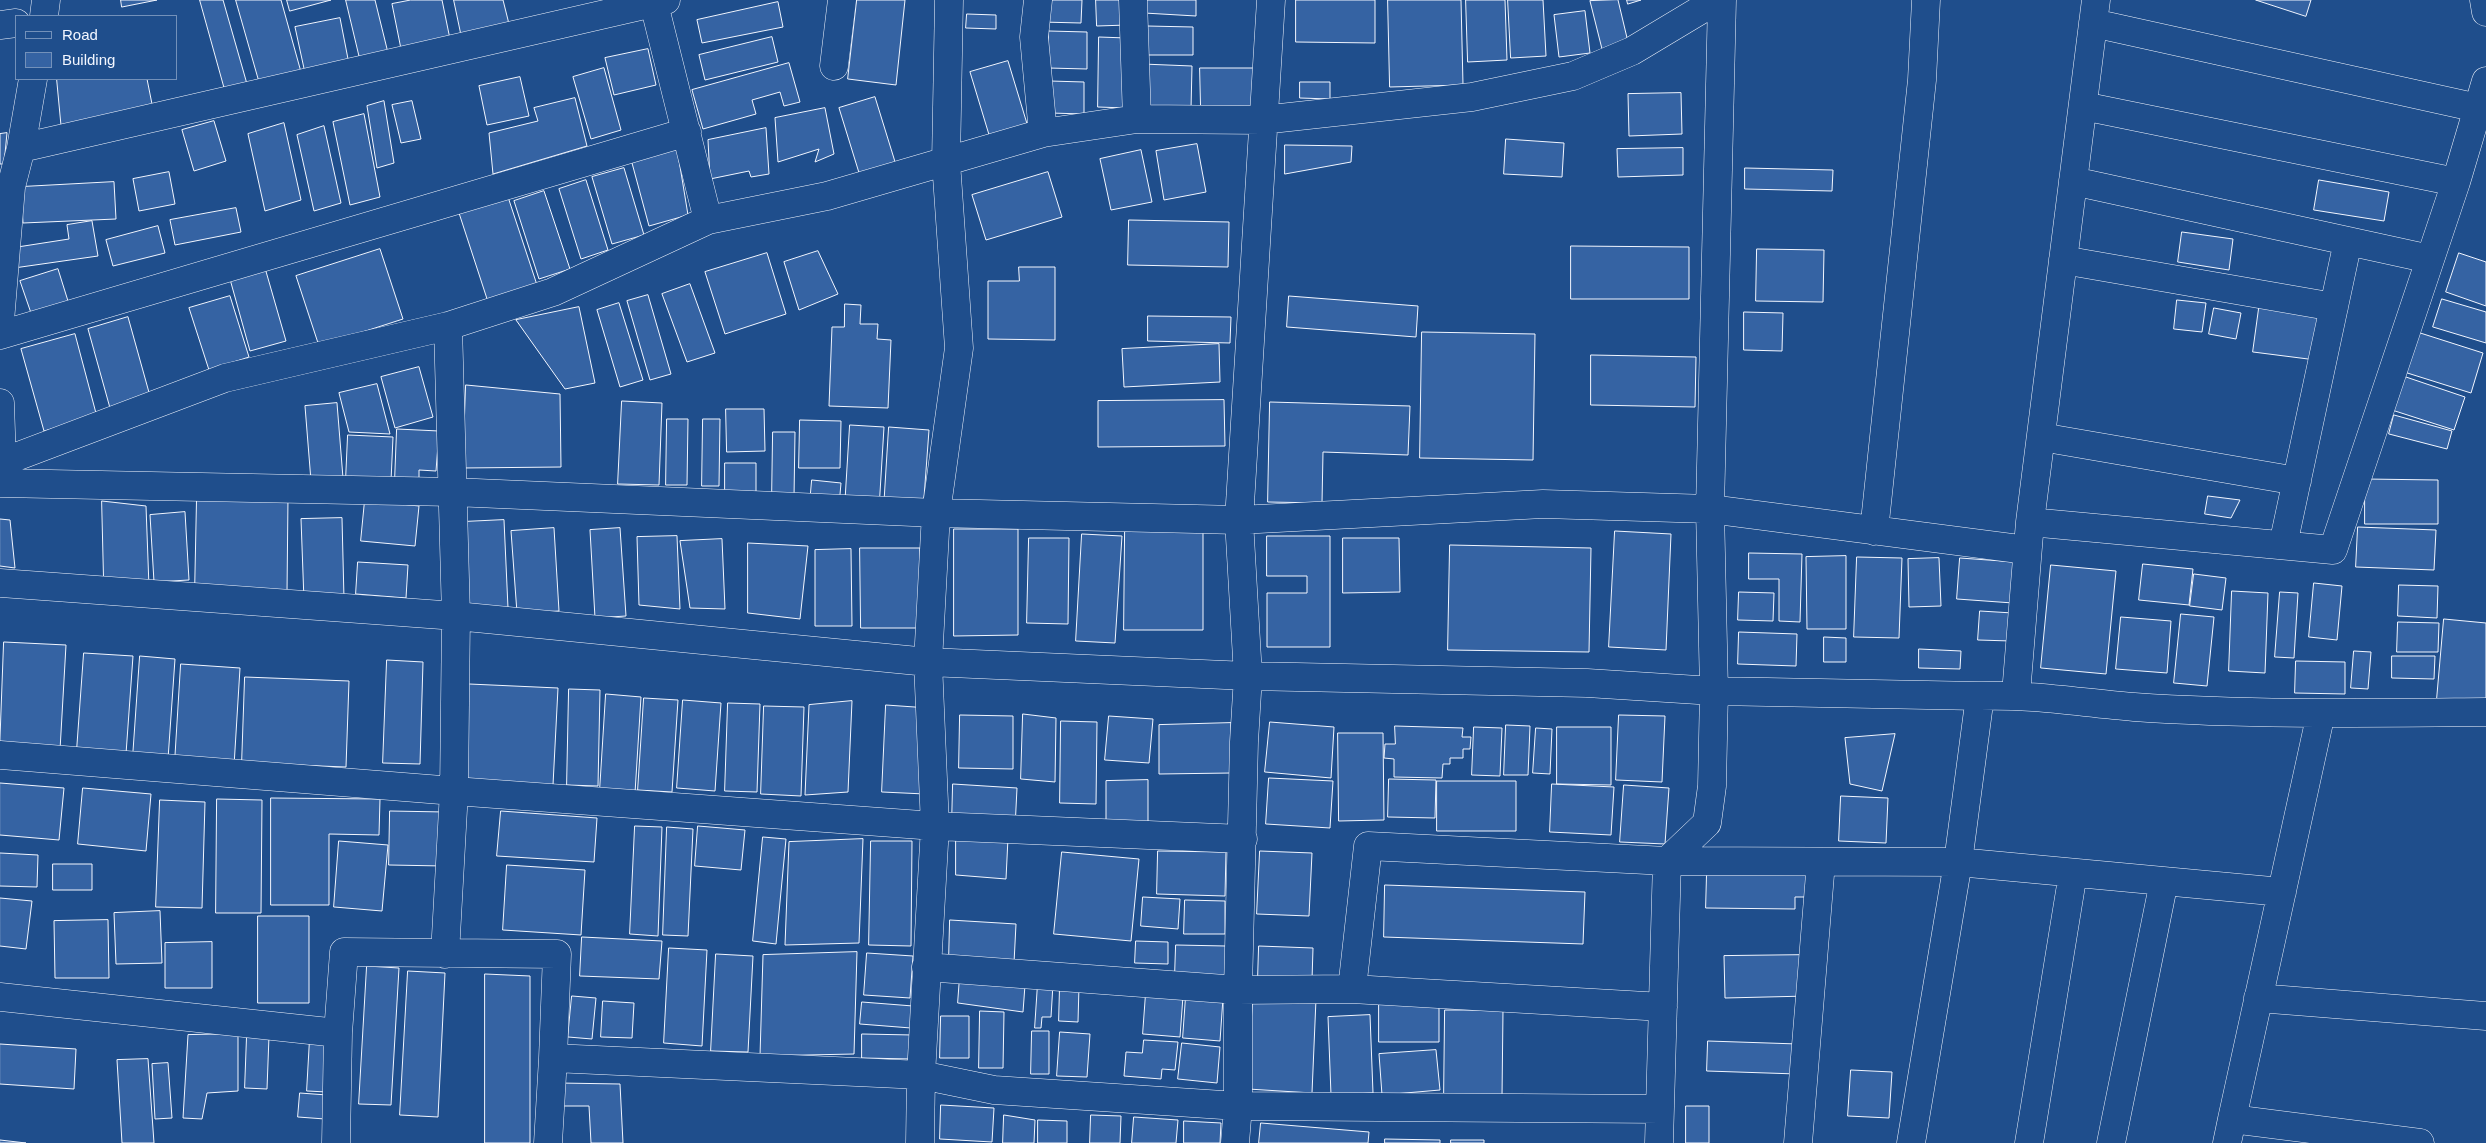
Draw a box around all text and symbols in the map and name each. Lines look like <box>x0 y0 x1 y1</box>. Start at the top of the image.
legend <box>15 15 178 80</box>
text: Road <box>62 26 98 43</box>
text: Building <box>62 51 115 68</box>

